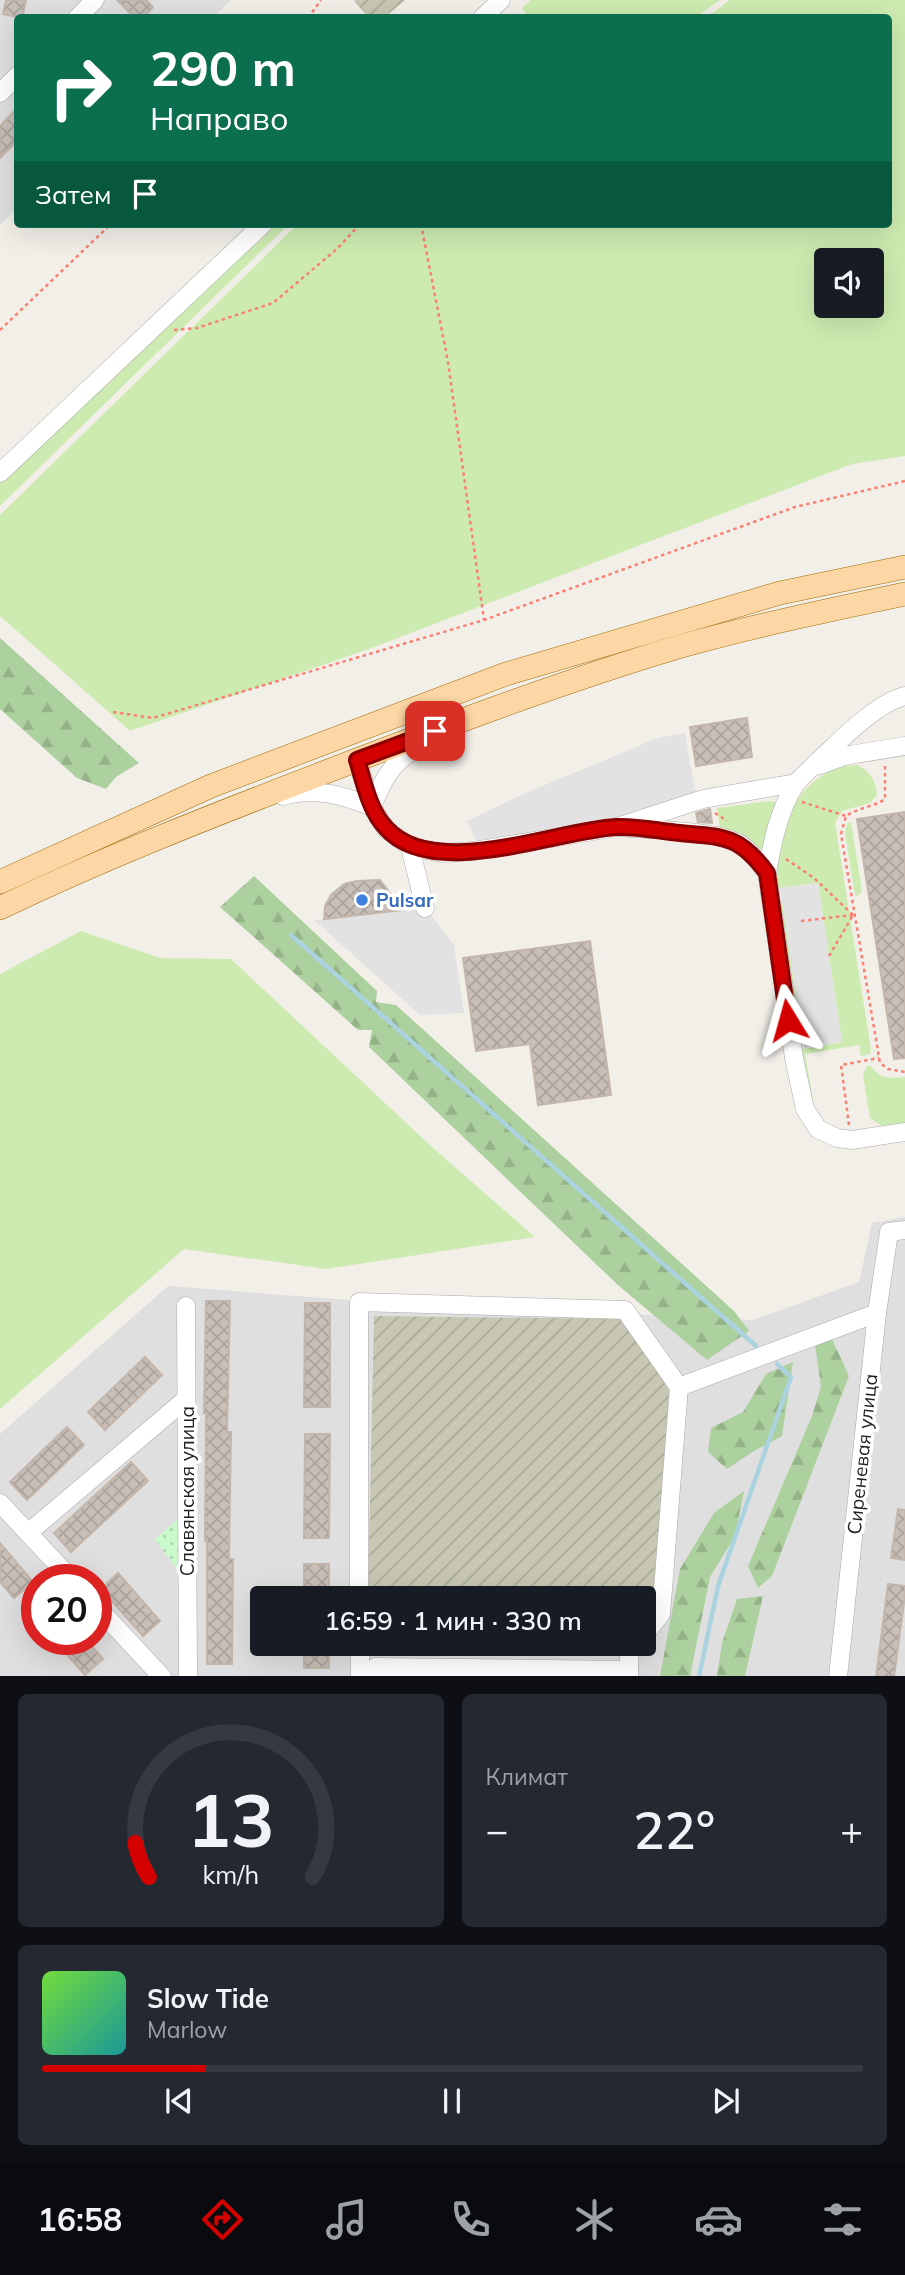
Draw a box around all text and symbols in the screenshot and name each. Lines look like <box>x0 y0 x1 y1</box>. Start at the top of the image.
text: 290 m <box>150 37 296 98</box>
icon: right <box>35 42 126 133</box>
text: Направо <box>150 98 289 138</box>
icon: arrive <box>126 175 164 213</box>
text: Затем <box>35 178 112 211</box>
map controls <box>814 248 884 318</box>
button: sound <box>814 248 884 318</box>
pin <box>405 701 465 761</box>
icon: arrive <box>416 712 454 750</box>
place label: Pulsar <box>376 888 434 912</box>
marker: Pulsar <box>354 892 370 908</box>
position arrow <box>751 983 825 1057</box>
street label: Сиреневая улица <box>842 1373 882 1535</box>
street label: Славянская улица <box>175 1406 199 1576</box>
speed limit sign: 20 <box>21 1564 112 1655</box>
text: 16:59 · 1 мин · 330 m <box>324 1604 582 1637</box>
text: Климат <box>486 1762 568 1791</box>
text: 13 <box>187 1774 274 1865</box>
text: 22° <box>633 1797 715 1862</box>
text: − <box>486 1806 508 1854</box>
text: + <box>840 1806 863 1854</box>
text: km/h <box>202 1858 259 1889</box>
text: Slow Tide <box>147 1982 269 2015</box>
text: Marlow <box>147 2015 227 2044</box>
icon: previous <box>160 2082 198 2120</box>
icon: pause <box>433 2082 471 2120</box>
icon: next <box>707 2082 745 2120</box>
icon: directions <box>198 2195 247 2244</box>
icon: music <box>322 2195 371 2244</box>
icon: phone <box>446 2195 495 2244</box>
icon: climate <box>570 2195 619 2244</box>
icon: car <box>694 2195 743 2244</box>
icon: filters <box>818 2195 867 2244</box>
text: 16:58 <box>38 2199 122 2239</box>

